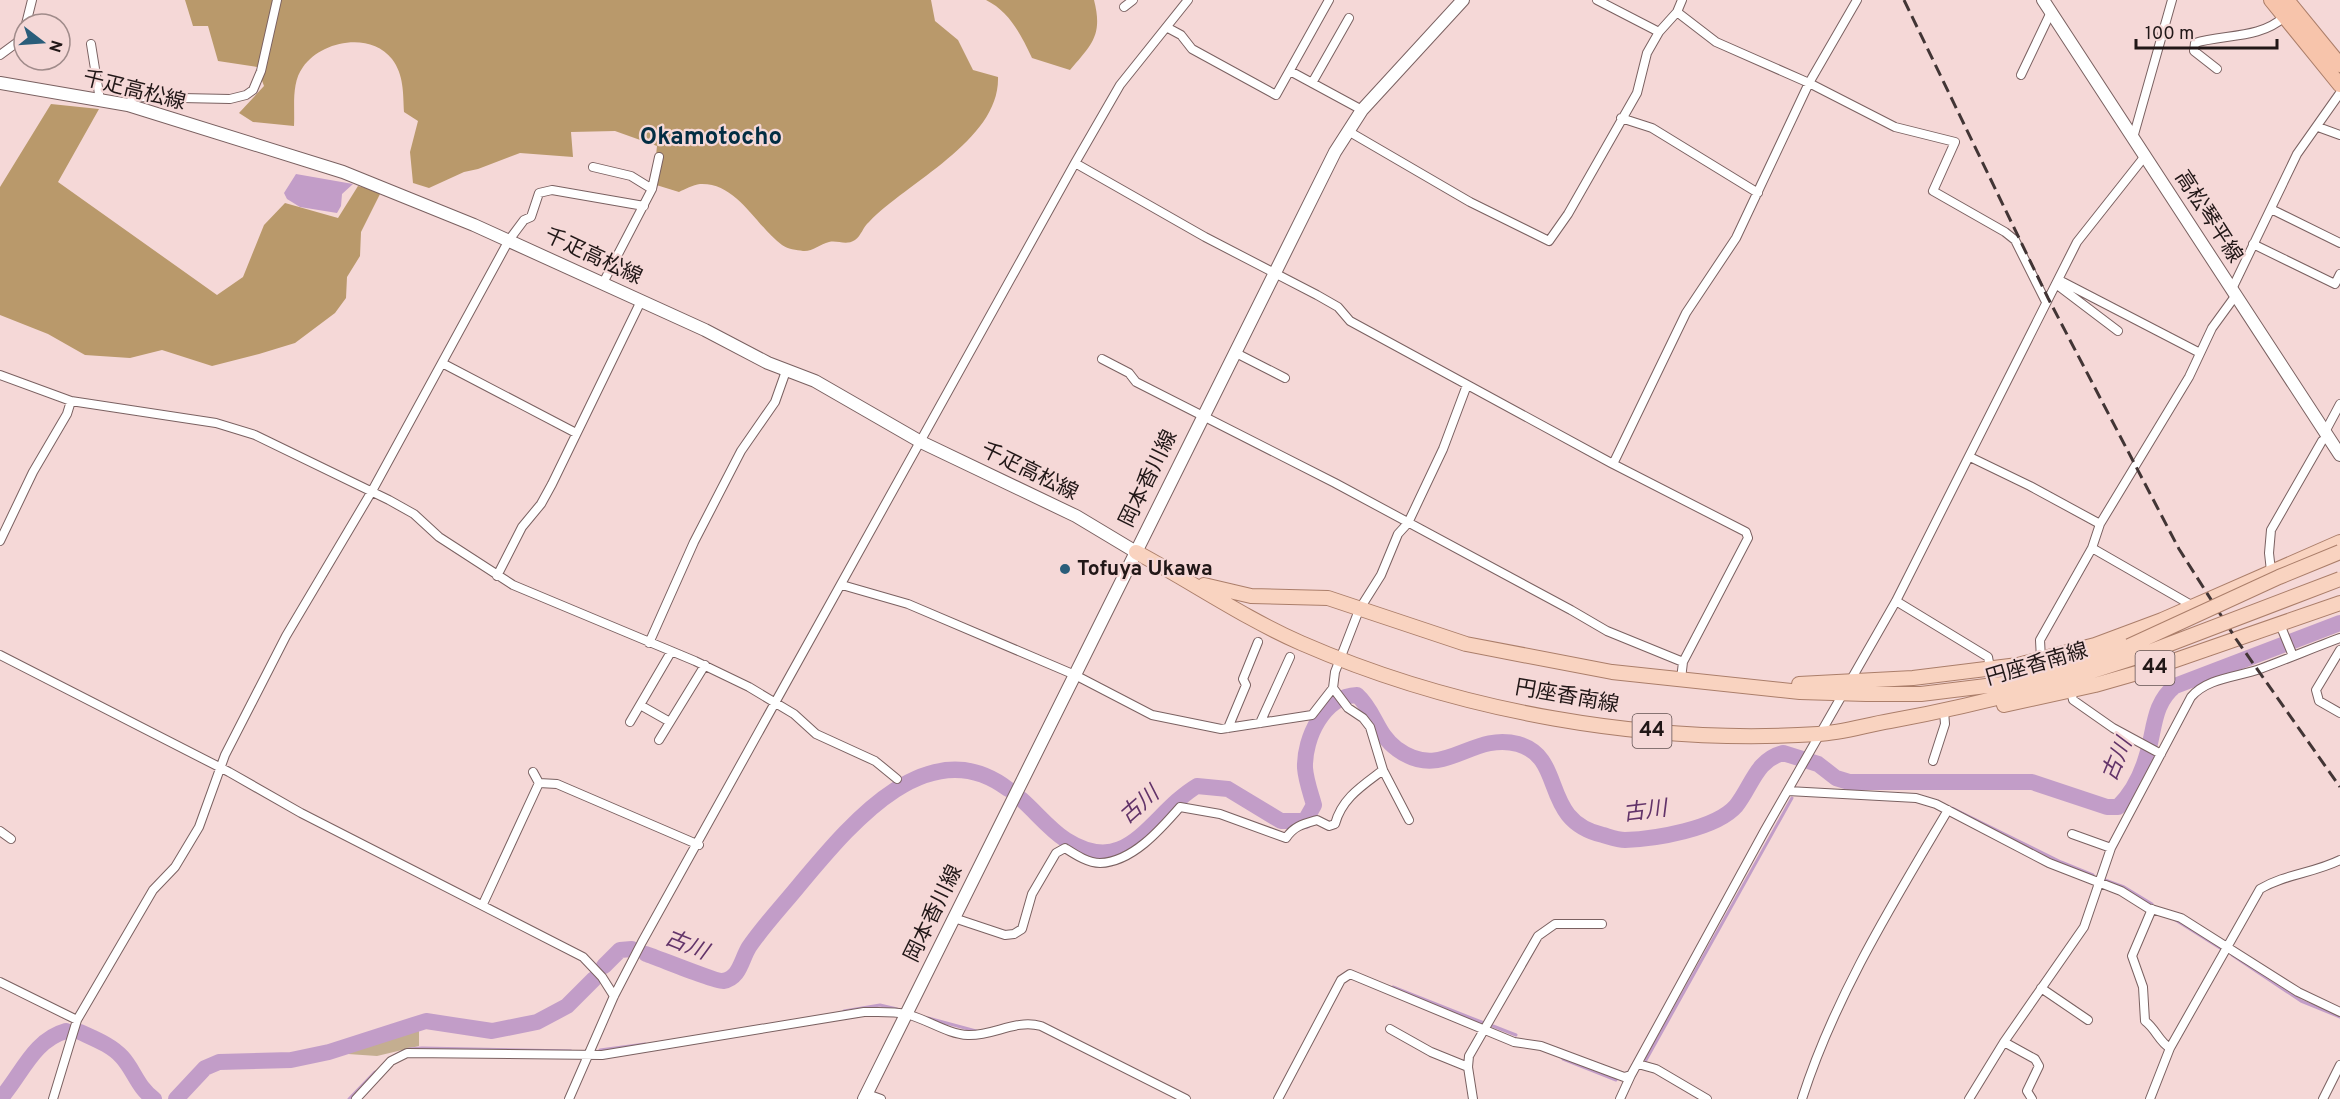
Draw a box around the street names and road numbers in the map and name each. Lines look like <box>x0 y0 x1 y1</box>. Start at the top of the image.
street label: 千疋高松線 <box>80 65 188 117</box>
street label: 高松琴平線 <box>2168 166 2248 268</box>
street label: 千疋高松線 <box>540 223 646 291</box>
street label: 岡本香川線 <box>1114 426 1184 532</box>
street label: 千疋高松線 <box>976 437 1082 507</box>
street label: 円座香南線 <box>1983 638 2091 692</box>
road number: 44 <box>2136 651 2174 685</box>
street label: 円座香南線 <box>1513 675 1621 719</box>
road number: 44 <box>1632 714 1672 748</box>
street label: 岡本香川線 <box>899 861 969 967</box>

